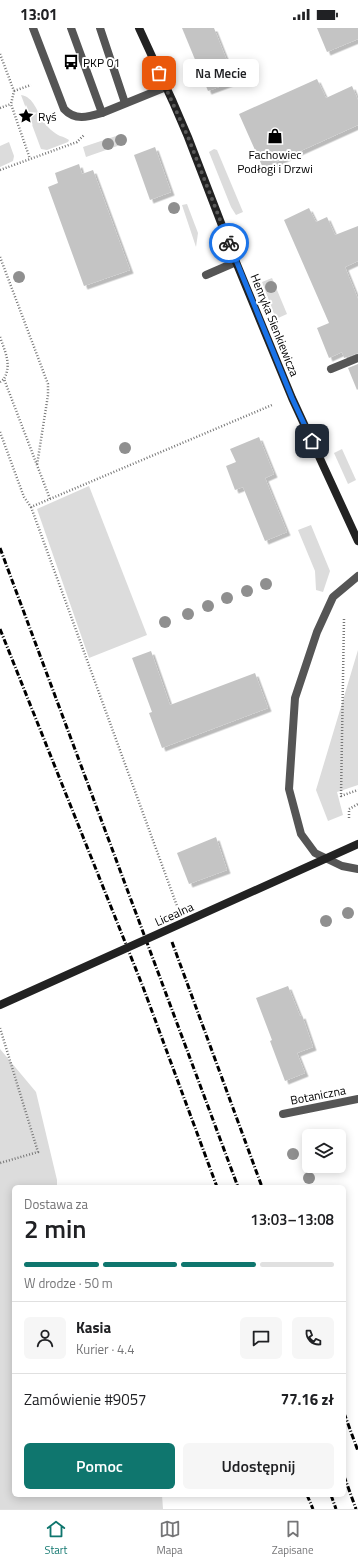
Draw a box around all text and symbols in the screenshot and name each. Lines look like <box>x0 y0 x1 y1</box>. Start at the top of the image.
text: 13:01 <box>20 3 57 26</box>
bus stop icon: PKP 01 <box>62 53 80 71</box>
place label: PKP 01 <box>83 53 120 72</box>
pin <box>142 56 176 90</box>
callout: Na Mecie <box>183 59 259 87</box>
icon: bag <box>148 62 170 84</box>
text: Na Mecie <box>195 63 247 83</box>
place icon: Ryś <box>17 107 35 125</box>
place label: Ryś <box>38 107 57 126</box>
shop icon: Fachowiec Podłogi i Drzwi <box>266 127 284 145</box>
place label: Fachowiec Podłogi i Drzwi <box>237 145 313 178</box>
courier <box>209 223 249 263</box>
icon: bike <box>218 232 240 254</box>
street label: Henryka Sienkiewicza <box>246 271 304 379</box>
pin <box>295 424 329 458</box>
icon: home <box>301 430 323 452</box>
street label: Licealna <box>151 897 197 931</box>
street label: Botaniczna <box>289 1080 347 1110</box>
map controls <box>302 1129 346 1173</box>
button: layers <box>302 1129 346 1173</box>
text: Dostawa za <box>24 1194 88 1214</box>
text: 13:03–13:08 <box>250 1208 334 1231</box>
text: 2 min <box>24 1209 87 1248</box>
text: W drodze · 50 m <box>24 1273 113 1293</box>
text: Kasia <box>76 1316 111 1339</box>
button: person <box>24 1317 66 1359</box>
button: chat <box>240 1317 282 1359</box>
button: phone <box>292 1317 334 1359</box>
text: Kurier · 4.4 <box>76 1339 134 1359</box>
text: Zamówienie #9057 <box>24 1388 146 1411</box>
text: 77.16 zł <box>281 1388 334 1411</box>
button: Pomoc <box>24 1443 175 1489</box>
button: Udostępnij <box>183 1443 334 1489</box>
tab: Start <box>45 1518 67 1558</box>
tab: Mapa <box>157 1518 183 1558</box>
tab: Zapisane <box>272 1518 313 1558</box>

